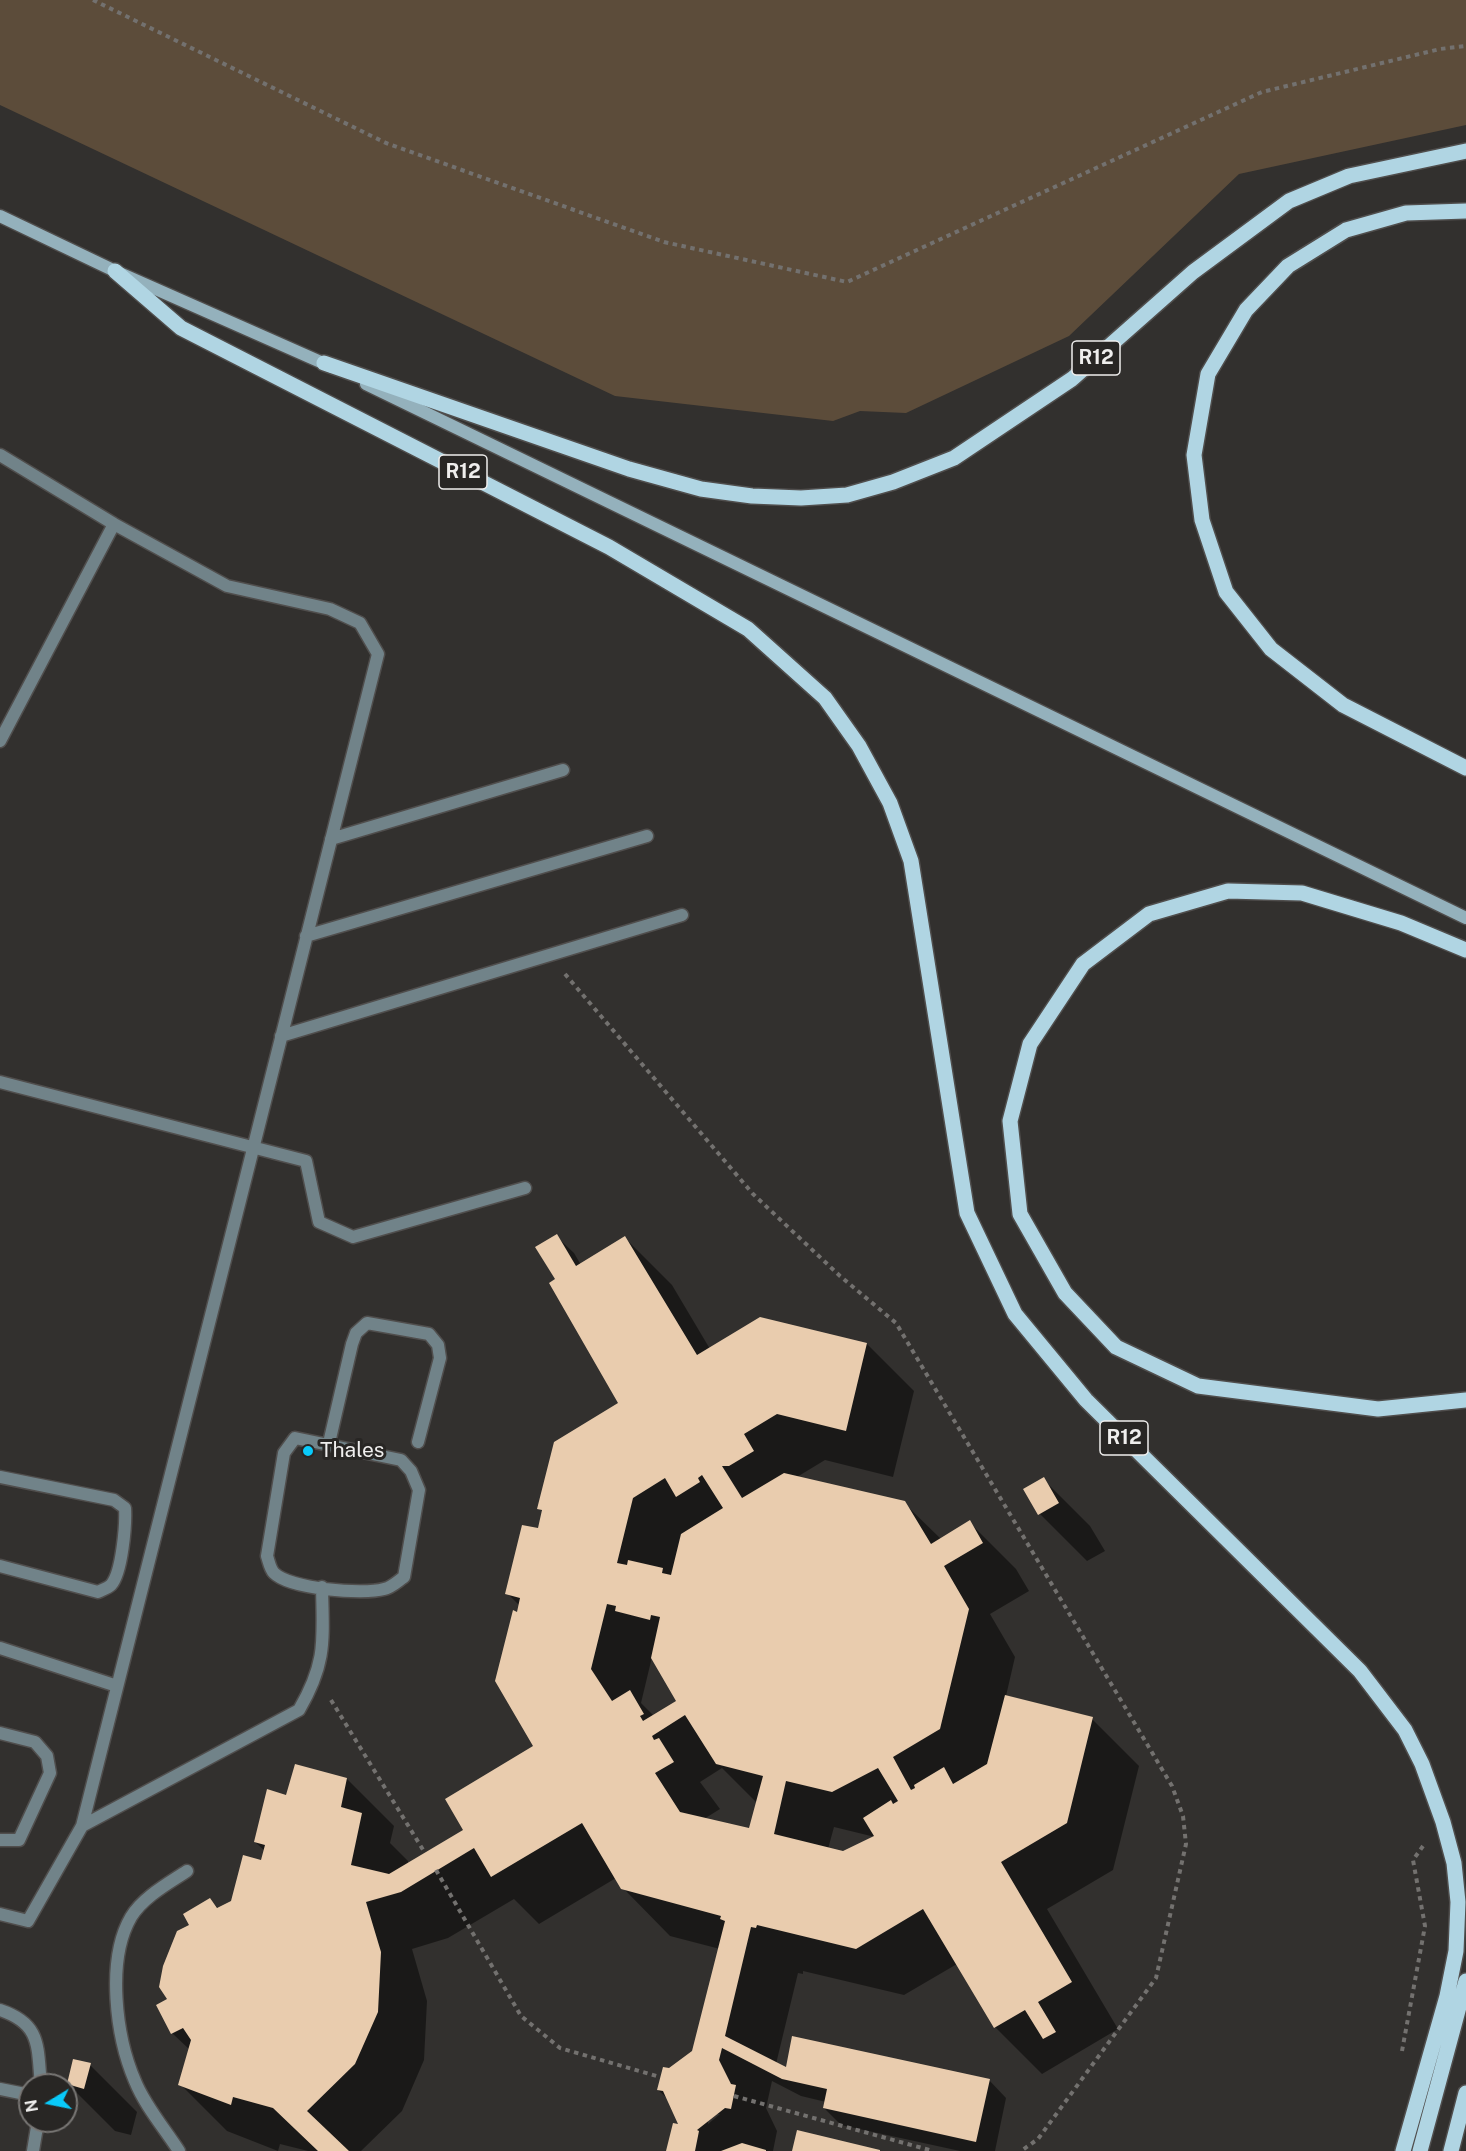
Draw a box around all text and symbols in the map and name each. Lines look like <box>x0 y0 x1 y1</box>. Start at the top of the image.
road number: R12 <box>1072 341 1120 375</box>
road number: R12 <box>439 455 487 489</box>
road number: R12 <box>1100 1421 1148 1455</box>
place label: Thales <box>320 1438 384 1464</box>
marker: Thales <box>301 1444 315 1458</box>
north arrow <box>18 2073 78 2133</box>
text: N <box>21 2098 42 2114</box>

